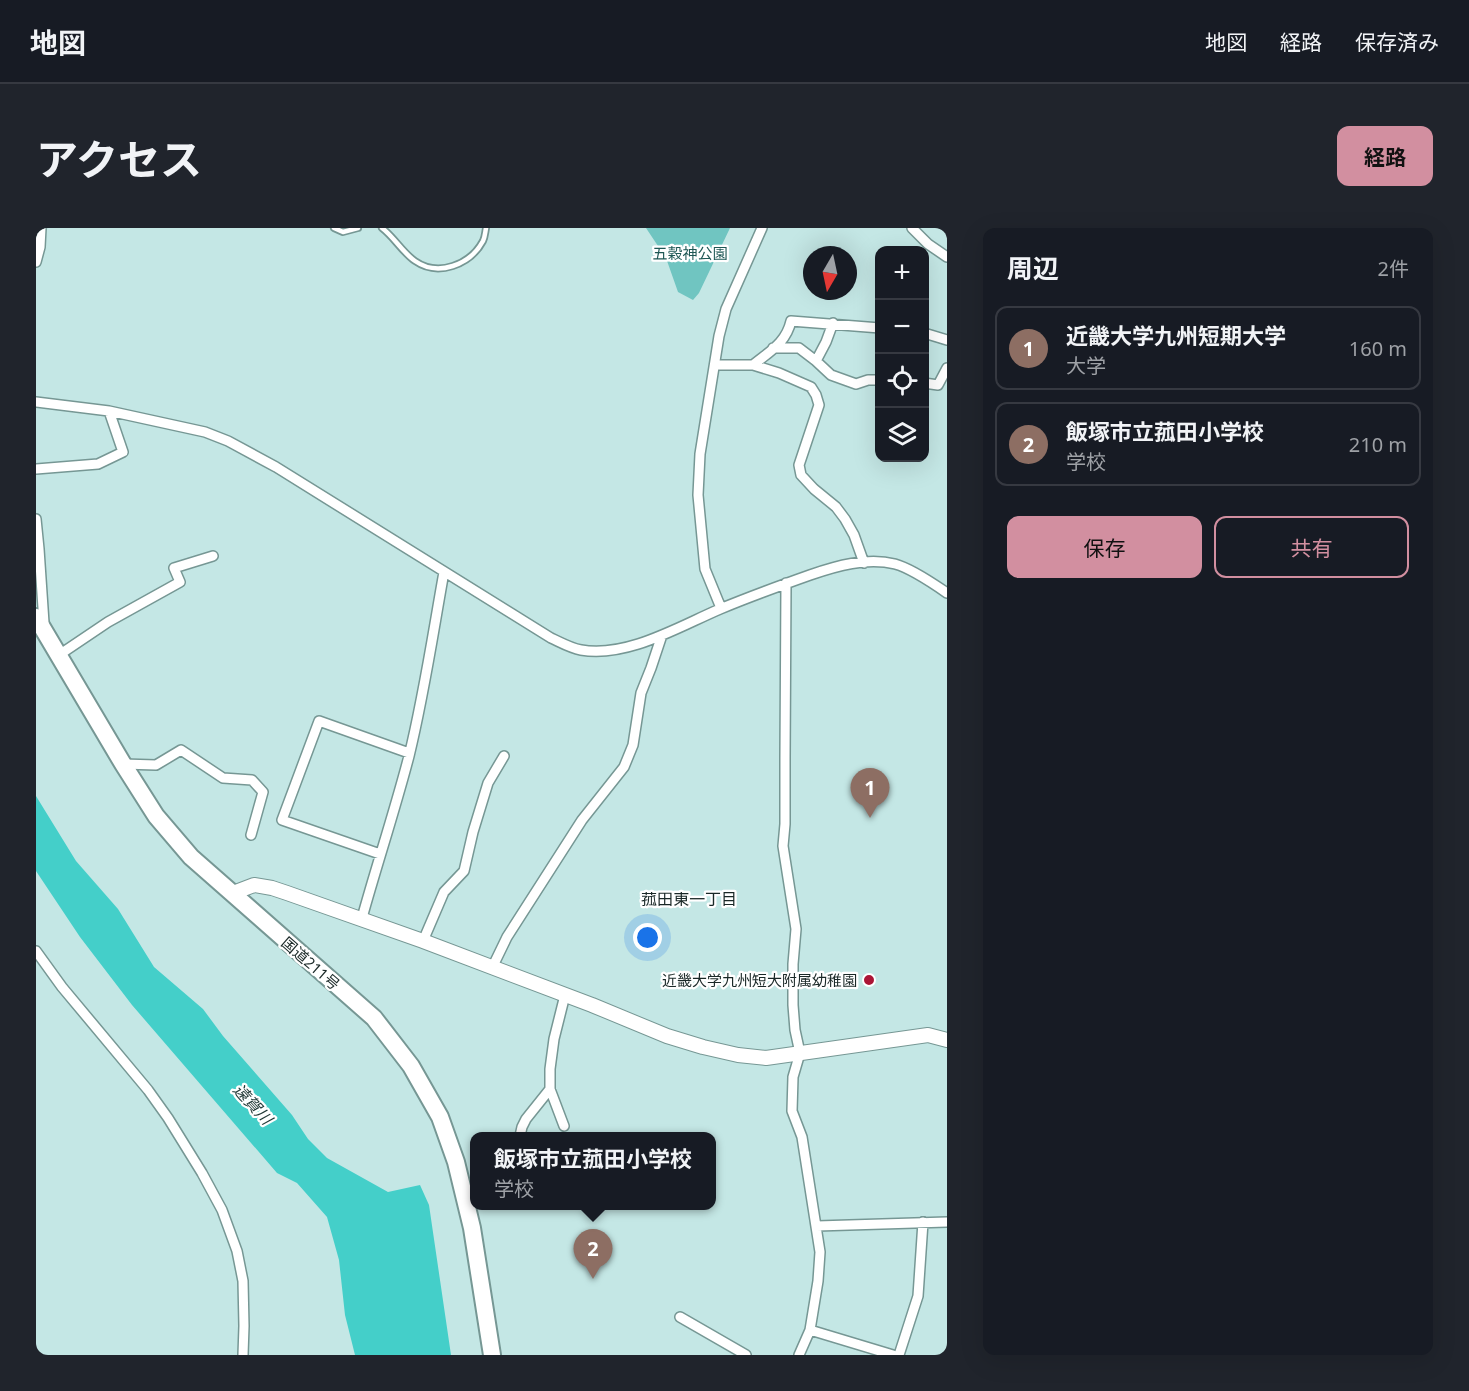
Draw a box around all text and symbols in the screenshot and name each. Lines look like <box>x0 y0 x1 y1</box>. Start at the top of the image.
text: 地図 <box>30 23 86 61</box>
text: 地図 <box>1205 28 1247 56</box>
text: 経路 <box>1280 28 1322 56</box>
text: 保存済み <box>1355 28 1439 56</box>
button: 経路 <box>1337 126 1433 186</box>
text: アクセス <box>36 130 202 187</box>
park label: 五穀神公園 <box>652 243 728 263</box>
north arrow <box>803 246 857 300</box>
map controls <box>875 246 929 462</box>
button: + <box>875 246 929 300</box>
text: 周辺 <box>1007 250 1059 286</box>
text: 2件 <box>1378 255 1409 282</box>
button: − <box>875 300 929 354</box>
text: 近畿大学九州短期大学 <box>1066 320 1286 350</box>
text: 1 <box>1023 335 1034 362</box>
text: 160 m <box>1349 335 1407 362</box>
text: 大学 <box>1066 352 1106 379</box>
button: locate <box>875 354 929 408</box>
button: layers <box>875 408 929 462</box>
text: 飯塚市立菰田小学校 <box>1066 416 1264 446</box>
text: 2 <box>1023 431 1034 458</box>
text: 210 m <box>1349 431 1407 458</box>
text: 学校 <box>1066 448 1106 475</box>
button: 保存 <box>1007 516 1202 578</box>
button: 共有 <box>1214 516 1409 578</box>
pin: 1 <box>850 768 890 818</box>
district label: 菰田東一丁目 <box>641 888 737 910</box>
your location <box>633 923 662 952</box>
street label: 国道211号 <box>278 932 344 994</box>
place label: 近畿大学九州短大附属幼稚園 <box>662 970 857 990</box>
marker: 近畿大学九州短大附属幼稚園 <box>862 973 876 987</box>
water label: 遠賀川 <box>229 1079 279 1131</box>
popup <box>470 1132 716 1210</box>
text: 飯塚市立菰田小学校 <box>494 1143 692 1173</box>
text: 学校 <box>494 1175 534 1202</box>
pin: 2 <box>574 1230 612 1279</box>

